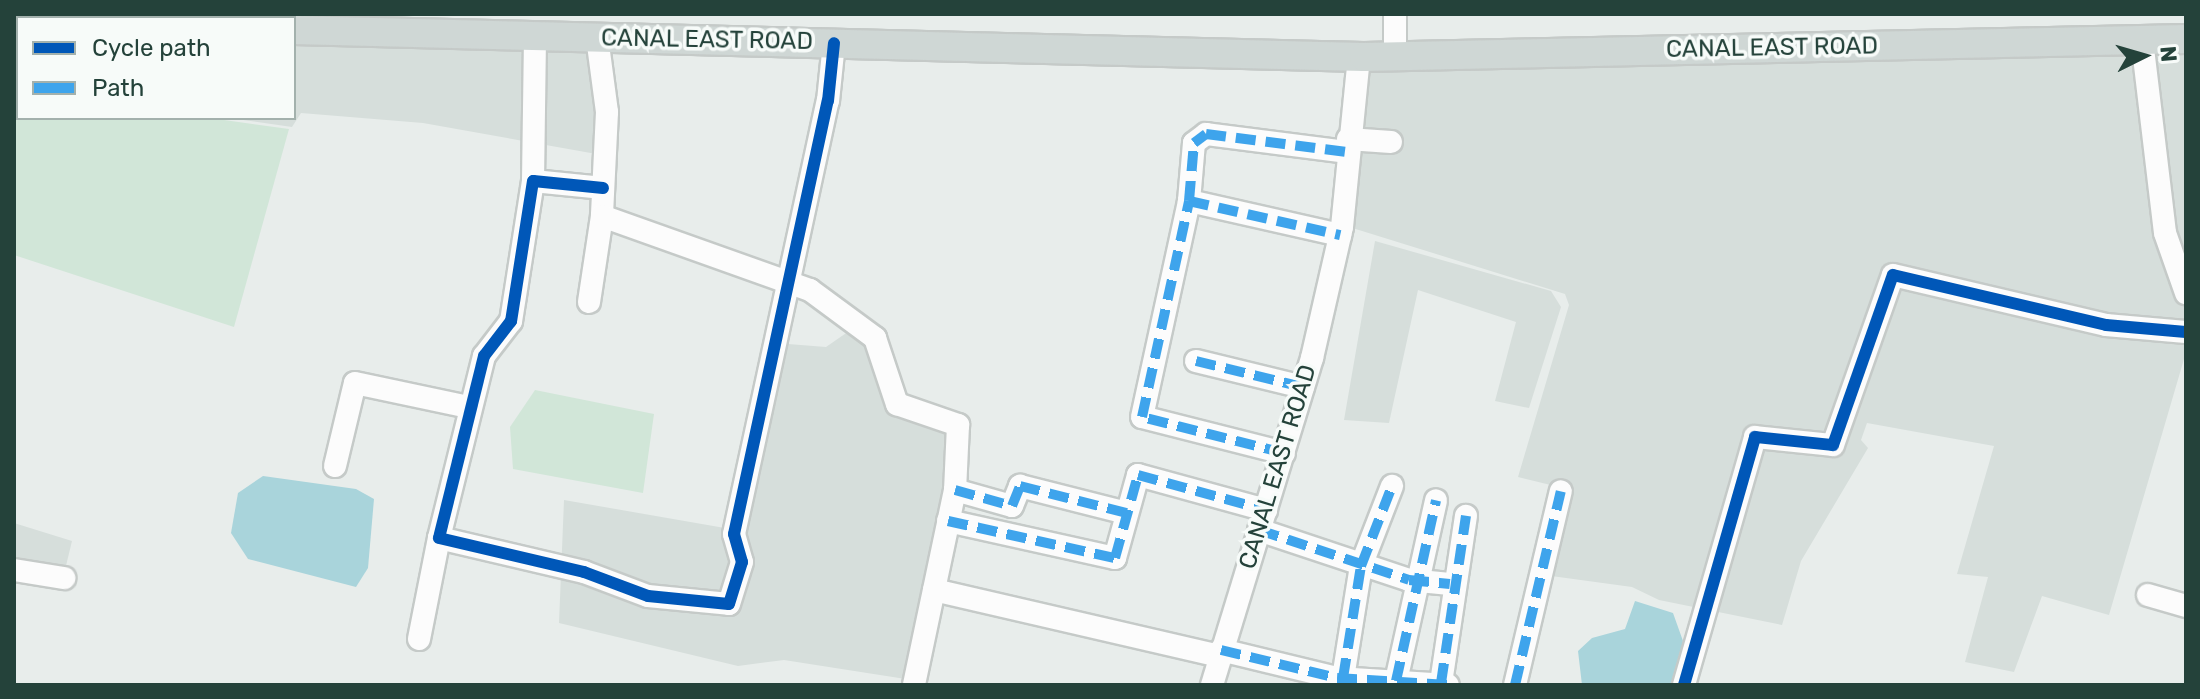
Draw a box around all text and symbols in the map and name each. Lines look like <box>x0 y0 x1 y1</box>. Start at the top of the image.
legend <box>16 16 296 120</box>
north arrow <box>2104 16 2184 96</box>
street label: CANAL EAST ROAD <box>600 24 814 56</box>
street label: CANAL EAST ROAD <box>1665 32 1879 64</box>
text: Cycle path <box>92 34 211 62</box>
text: N <box>2154 45 2183 63</box>
text: Path <box>92 74 144 102</box>
street label: CANAL EAST ROAD <box>1233 361 1323 573</box>

